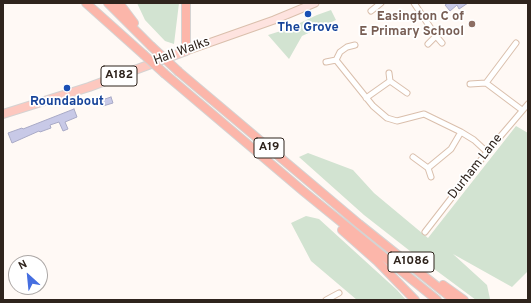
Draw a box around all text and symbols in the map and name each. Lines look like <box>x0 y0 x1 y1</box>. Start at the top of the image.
marker: The Grove <box>303 9 313 19</box>
place label: Easington C of E Primary School <box>359 9 464 40</box>
marker: Easington C of E Primary School <box>467 19 477 29</box>
place label: The Grove <box>277 20 339 36</box>
street label: Hall Walks <box>152 35 212 69</box>
road number: A182 <box>101 66 137 86</box>
marker: Roundabout <box>62 83 72 93</box>
place label: Roundabout <box>30 94 104 110</box>
street label: Durham Lane <box>446 131 506 203</box>
road number: A19 <box>254 138 284 158</box>
road number: A1086 <box>388 252 434 272</box>
north arrow <box>8 255 48 295</box>
text: N <box>16 257 30 273</box>

